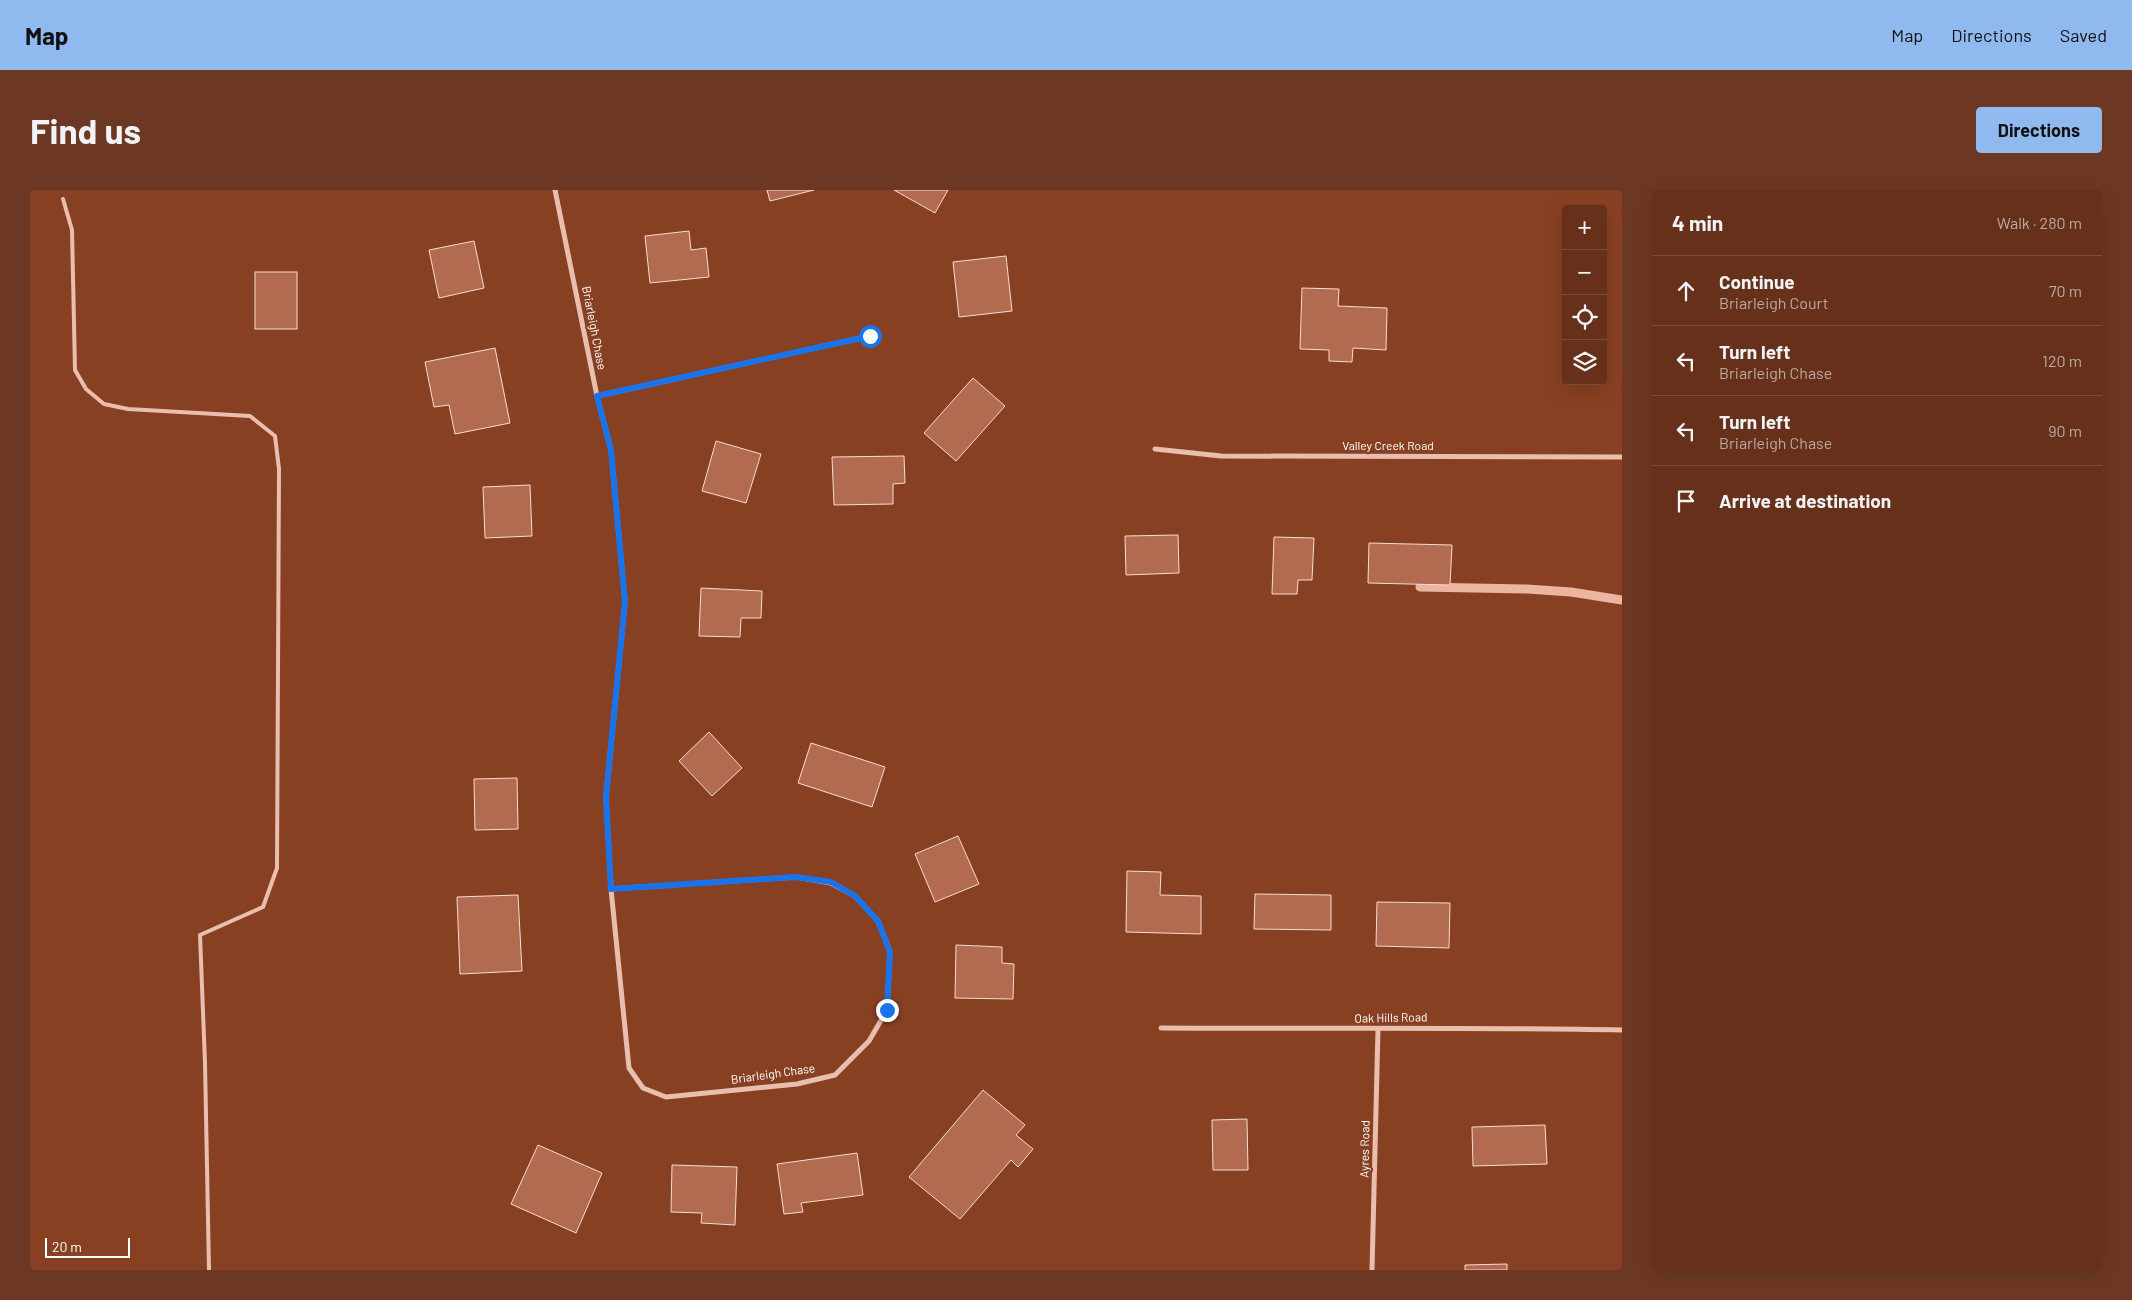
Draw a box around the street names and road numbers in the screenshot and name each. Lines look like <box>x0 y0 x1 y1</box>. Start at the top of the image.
street label: Briarleigh Chase <box>580 285 610 371</box>
street label: Valley Creek Road <box>1342 438 1434 452</box>
street label: Oak Hills Road <box>1354 1009 1428 1025</box>
street label: Briarleigh Chase <box>730 1060 816 1086</box>
street label: Ayres Road <box>1356 1120 1372 1178</box>

